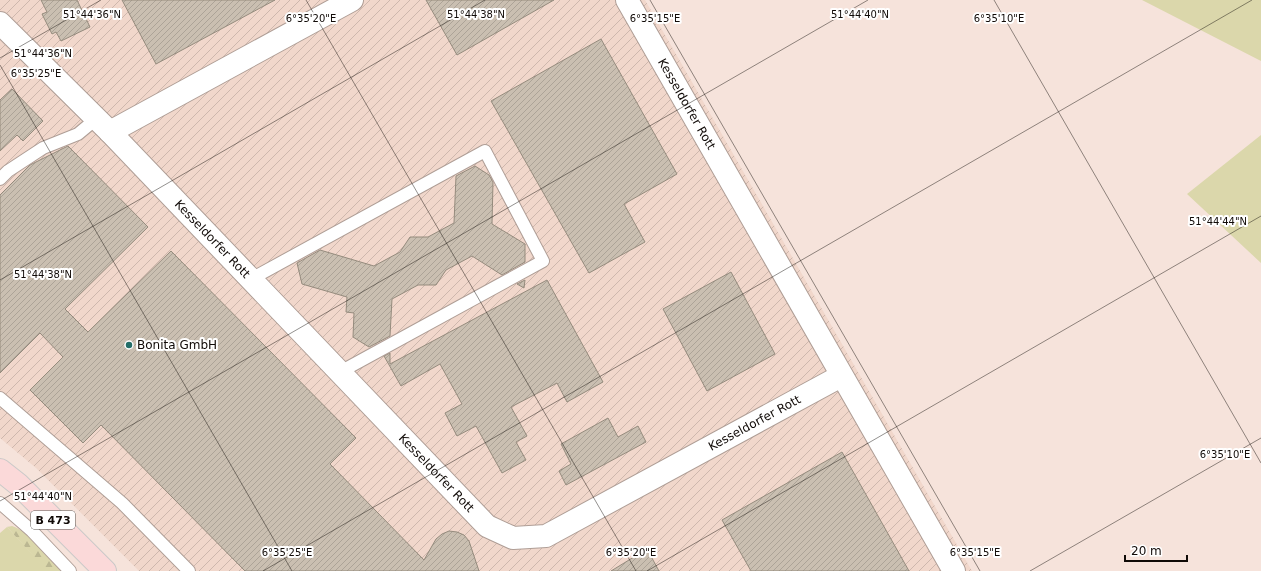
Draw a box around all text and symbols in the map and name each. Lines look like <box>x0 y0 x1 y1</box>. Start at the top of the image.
text: 51°44'36"N <box>63 9 121 20</box>
text: 51°44'38"N <box>447 9 505 20</box>
text: 51°44'40"N <box>831 9 889 20</box>
text: 6°35'20"E <box>286 13 336 24</box>
text: 6°35'15"E <box>630 13 680 24</box>
text: 6°35'10"E <box>974 13 1024 24</box>
text: 51°44'36"N <box>14 48 72 59</box>
street label: Kesseldorfer Rott <box>655 56 718 152</box>
text: 6°35'25"E <box>11 68 61 79</box>
street label: Kesseldorfer Rott <box>172 197 253 281</box>
text: 51°44'44"N <box>1189 216 1247 227</box>
text: 51°44'38"N <box>14 269 72 280</box>
place label: Bonita GmbH <box>137 338 217 352</box>
marker: Bonita GmbH <box>124 340 134 350</box>
street label: Kesseldorfer Rott <box>706 392 803 454</box>
street label: Kesseldorfer Rott <box>396 431 477 515</box>
text: 6°35'10"E <box>1200 449 1250 460</box>
text: 51°44'40"N <box>14 491 72 502</box>
road number: B 473 <box>31 511 75 529</box>
scale bar <box>1125 537 1187 563</box>
text: 20 m <box>1131 544 1162 558</box>
text: 6°35'25"E <box>262 547 312 558</box>
text: 6°35'20"E <box>606 547 656 558</box>
text: 6°35'15"E <box>950 547 1000 558</box>

